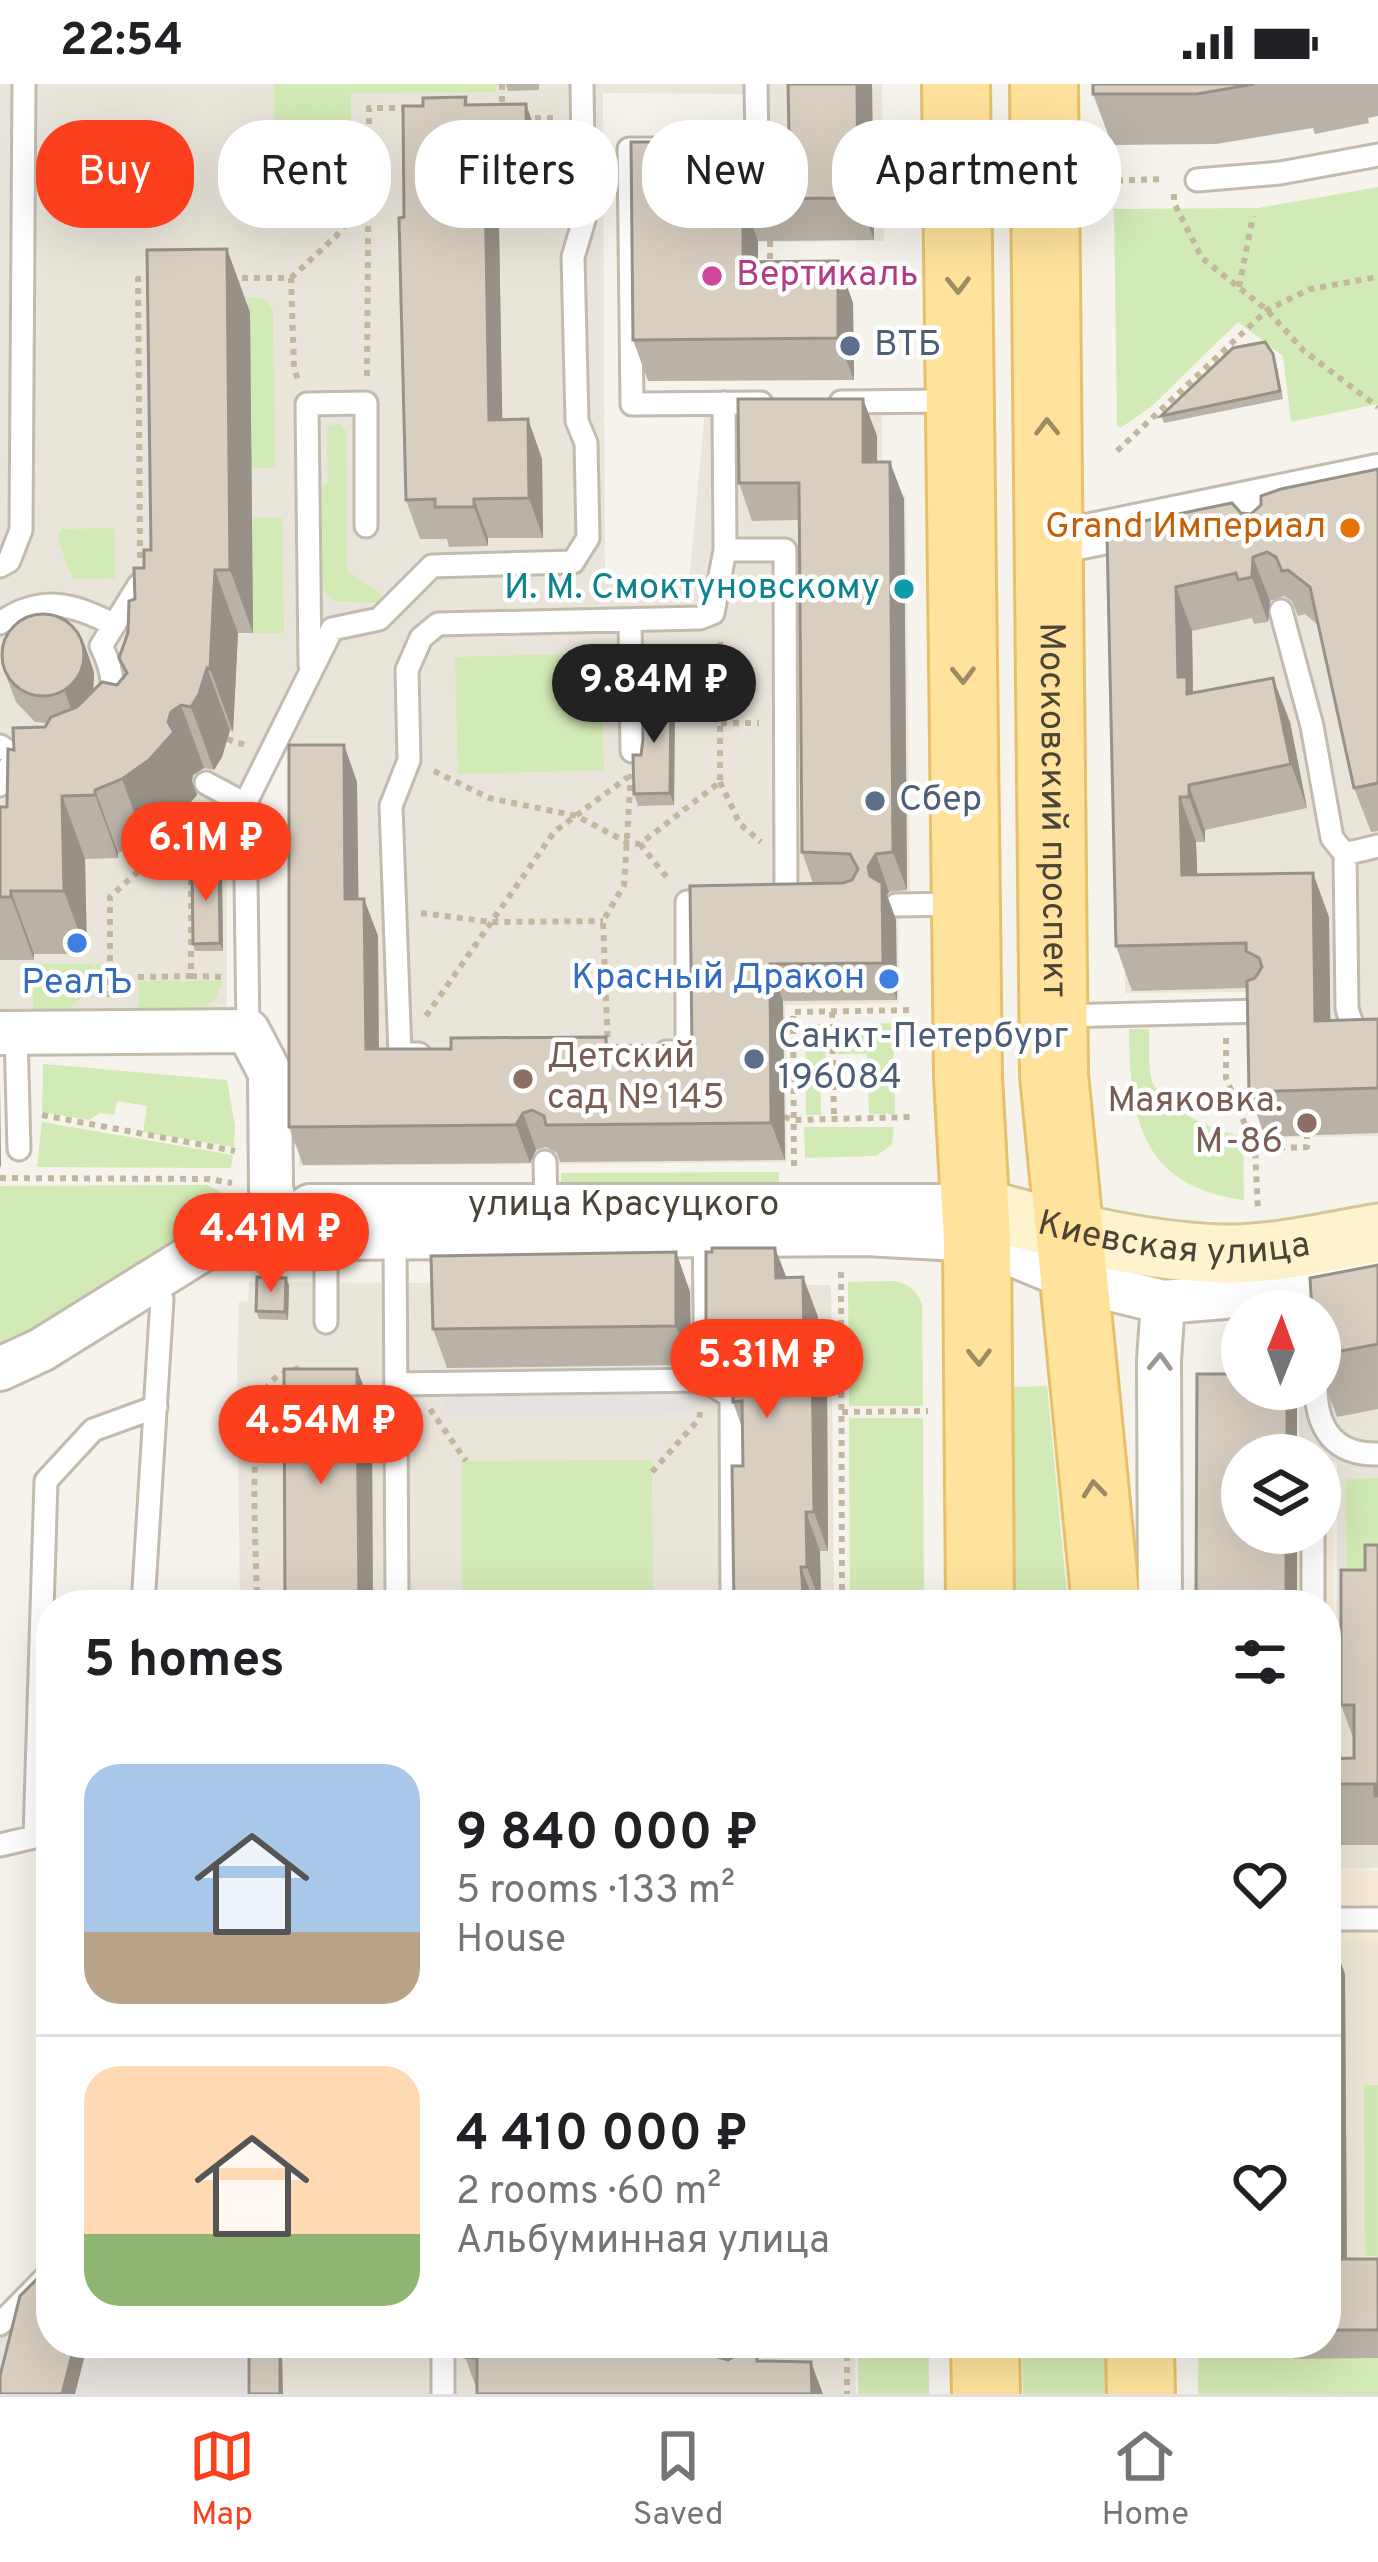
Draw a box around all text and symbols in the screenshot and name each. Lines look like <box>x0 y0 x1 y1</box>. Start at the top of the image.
text: 22:54 <box>60 14 183 71</box>
chip: Buy <box>36 120 194 228</box>
chip: Rent <box>218 120 391 228</box>
chip: Filters <box>415 120 618 228</box>
chip: New <box>642 120 808 228</box>
chip: Apartment <box>832 120 1121 228</box>
place label: Вертикаль <box>736 253 919 299</box>
marker: Вертикаль <box>699 263 725 289</box>
one-way arrow <box>945 276 971 295</box>
place label: ВТБ <box>874 323 941 369</box>
marker: ВТБ <box>837 333 863 359</box>
one-way arrow <box>1034 417 1060 435</box>
place label: Grand Империал <box>1045 505 1326 551</box>
marker: Grand Империал <box>1337 515 1363 541</box>
place label: И. М. Смоктуновскому <box>504 566 880 612</box>
marker: И. М. Смоктуновскому <box>891 576 917 602</box>
street label: Московский проспект <box>1026 622 1076 998</box>
pin: 9.84M ₽ <box>543 644 765 746</box>
text: 9.84M ₽ <box>579 658 729 707</box>
one-way arrow <box>950 667 976 685</box>
place label: Сбер <box>899 778 982 824</box>
marker: Сбер <box>862 788 888 814</box>
pin: 6.1M ₽ <box>108 802 304 904</box>
text: 6.1M ₽ <box>148 816 264 865</box>
marker: РеалЪ <box>64 930 90 956</box>
place label: Красный Дракон <box>571 956 865 1002</box>
place label: РеалЪ <box>21 961 133 1007</box>
marker: Красный Дракон <box>876 966 902 992</box>
place label: Санкт-Петербург 196084 <box>778 1015 1069 1102</box>
place label: Детский сад № 145 <box>547 1035 725 1122</box>
marker: Санкт-Петербург 196084 <box>741 1046 767 1072</box>
marker: Детский сад № 145 <box>510 1066 536 1092</box>
place label: Маяковка. М-86 <box>1107 1079 1283 1166</box>
marker: Маяковка. М-86 <box>1294 1110 1320 1136</box>
street label: улица Красуцкого <box>468 1183 779 1229</box>
pin: 4.41M ₽ <box>160 1193 382 1295</box>
street label: Киевская улица <box>1032 1201 1313 1277</box>
text: 4.41M ₽ <box>200 1207 342 1256</box>
north arrow <box>1221 1290 1341 1410</box>
map controls <box>1221 1290 1341 1554</box>
pin: 5.31M ₽ <box>656 1319 878 1421</box>
text: 5.31M ₽ <box>697 1333 837 1382</box>
one-way arrow <box>965 1348 991 1367</box>
one-way arrow <box>1146 1352 1172 1371</box>
pin: 4.54M ₽ <box>210 1385 432 1487</box>
text: 4.54M ₽ <box>245 1399 397 1448</box>
button: layers <box>1221 1434 1341 1554</box>
one-way arrow <box>1082 1479 1107 1498</box>
icon: filters <box>1227 1629 1293 1695</box>
text: 5 homes <box>84 1630 285 1695</box>
text: 9 840 000 ₽ <box>456 1803 758 1868</box>
icon: home <box>180 1812 324 1956</box>
icon: heart <box>1227 1851 1293 1917</box>
text: 5 rooms · 133 m² <box>456 1868 735 1917</box>
text: House <box>456 1917 566 1966</box>
text: 4 410 000 ₽ <box>456 2104 748 2169</box>
icon: home <box>180 2114 324 2258</box>
icon: heart <box>1227 2153 1293 2219</box>
text: 2 rooms · 60 m² <box>456 2169 721 2218</box>
text: Альбуминная улица <box>456 2218 830 2267</box>
tab: Map <box>189 2423 255 2537</box>
tab: Saved <box>633 2423 724 2537</box>
tab: Home <box>1101 2423 1189 2537</box>

